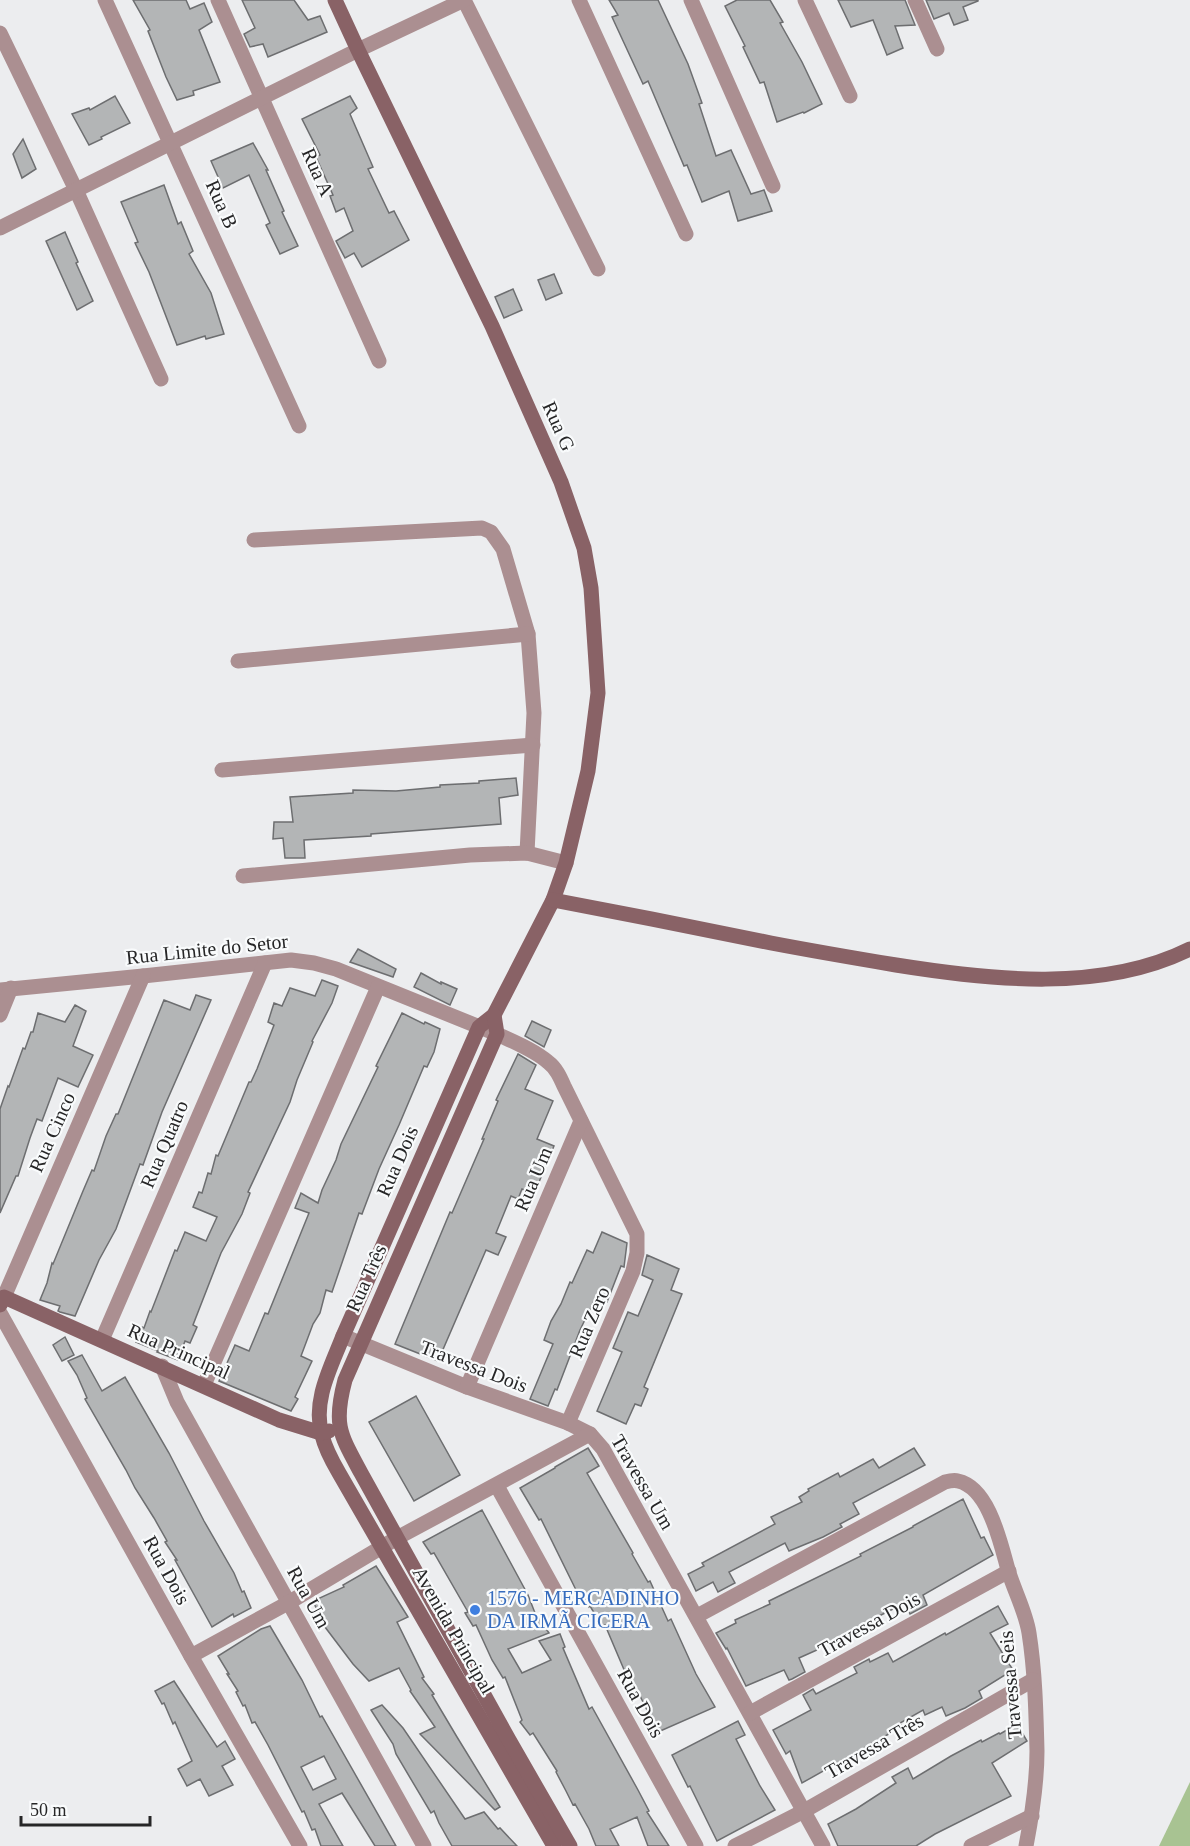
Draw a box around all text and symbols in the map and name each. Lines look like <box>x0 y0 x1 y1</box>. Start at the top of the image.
street label: Rua A <box>298 144 339 200</box>
street label: Rua B <box>202 176 242 232</box>
street label: Rua G <box>538 398 580 454</box>
street label: Rua Limite do Setor <box>125 930 289 968</box>
street label: Rua Cinco <box>25 1089 79 1175</box>
street label: Rua Quatro <box>136 1097 192 1191</box>
street label: Rua Dois <box>372 1122 422 1200</box>
street label: Rua Um <box>510 1143 556 1214</box>
street label: Rua Três <box>341 1241 391 1315</box>
street label: Rua Zero <box>564 1283 614 1361</box>
street label: Rua Principal <box>124 1319 234 1384</box>
street label: Travessa Dois <box>417 1335 531 1397</box>
street label: Travessa Um <box>607 1431 679 1534</box>
street label: Rua Dois <box>139 1532 195 1608</box>
street label: Rua Um <box>283 1562 335 1632</box>
street label: Avenida Principal <box>408 1562 500 1699</box>
place label: 1576 - MERCADINHO DA IRMÃ CICERA <box>487 1587 679 1632</box>
street label: Travessa Dois <box>814 1587 924 1661</box>
marker: 1576 - MERCADINHO DA IRMÃ CICERA <box>468 1603 482 1617</box>
street label: Travessa Seis <box>994 1630 1026 1740</box>
street label: Rua Dois <box>613 1665 669 1741</box>
street label: Travessa Três <box>821 1709 927 1783</box>
scale bar <box>21 1789 150 1827</box>
text: 50 m <box>30 1800 67 1820</box>

